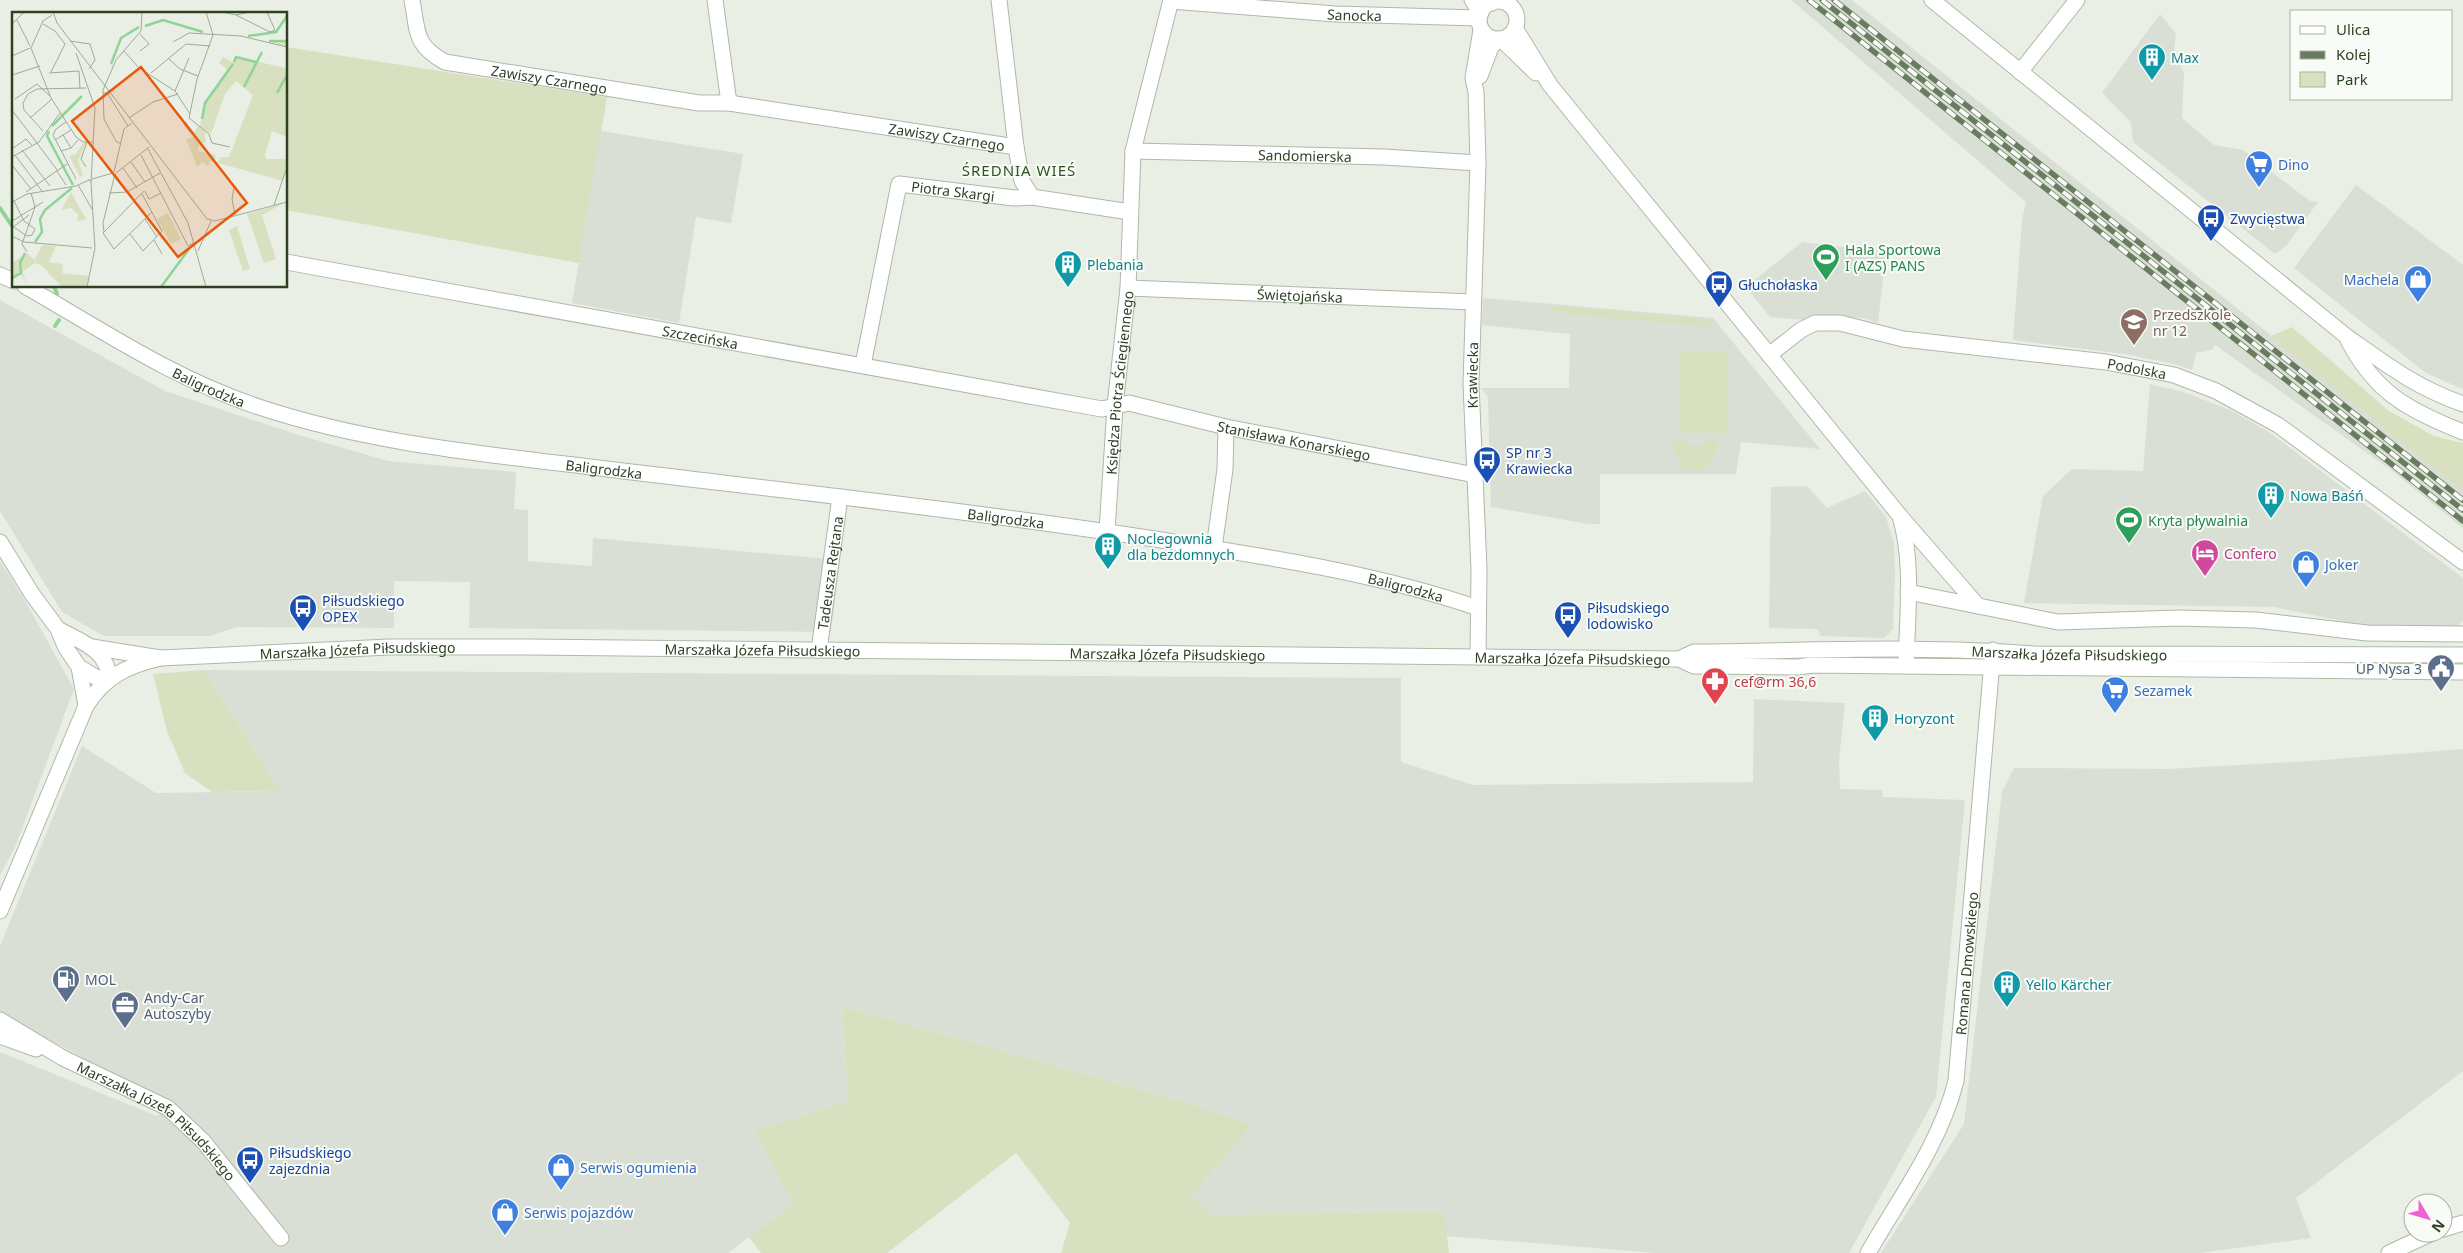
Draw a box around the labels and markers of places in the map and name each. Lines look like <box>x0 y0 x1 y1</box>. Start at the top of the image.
building icon: Max <box>2137 42 2167 81</box>
place label: Max <box>2171 48 2200 67</box>
supermarket icon: Dino <box>2244 149 2274 188</box>
place label: Dino <box>2278 155 2309 174</box>
bus stop icon: Zwycięstwa <box>2196 203 2226 242</box>
place label: Zwycięstwa <box>2230 209 2305 228</box>
place label: Hala Sportowa I (AZS) PANS <box>1845 240 1941 275</box>
sports icon: Hala Sportowa I (AZS) PANS <box>1811 242 1841 281</box>
building icon: Plebania <box>1053 249 1083 288</box>
place label: Plebania <box>1087 255 1144 274</box>
shop icon: Machela <box>2403 264 2433 303</box>
bus stop icon: Głuchołaska <box>1704 269 1734 308</box>
place label: Machela <box>2344 270 2399 289</box>
place label: Głuchołaska <box>1738 275 1818 294</box>
place label: Przedszkole nr 12 <box>2153 305 2231 340</box>
school or university icon: Przedszkole nr 12 <box>2119 307 2149 346</box>
place label: SP nr 3 Krawiecka <box>1506 443 1573 478</box>
bus stop icon: SP nr 3 Krawiecka <box>1472 445 1502 484</box>
building icon: Nowa Baśń <box>2256 480 2286 519</box>
place label: Nowa Baśń <box>2290 486 2364 505</box>
sports icon: Kryta pływalnia <box>2114 505 2144 544</box>
place label: Kryta pływalnia <box>2148 511 2248 530</box>
place label: Noclegownia dla bezdomnych <box>1127 529 1235 564</box>
building icon: Noclegownia dla bezdomnych <box>1093 531 1123 570</box>
hotel icon: Confero <box>2190 538 2220 577</box>
place label: Confero <box>2224 544 2277 563</box>
shop icon: Joker <box>2291 549 2321 588</box>
place label: Joker <box>2323 555 2359 574</box>
place label: Piłsudskiego OPEX <box>322 591 404 626</box>
bus stop icon: Piłsudskiego OPEX <box>288 593 318 632</box>
place label: Piłsudskiego lodowisko <box>1587 598 1669 633</box>
bus stop icon: Piłsudskiego lodowisko <box>1553 600 1583 639</box>
public building icon: UP Nysa 3 <box>2426 653 2456 692</box>
place label: UP Nysa 3 <box>2356 659 2422 678</box>
pharmacy icon: cef@rm 36,6 <box>1700 666 1730 705</box>
place label: cef@rm 36,6 <box>1734 672 1816 691</box>
supermarket icon: Sezamek <box>2100 675 2130 714</box>
place label: Sezamek <box>2134 681 2193 700</box>
building icon: Horyzont <box>1860 703 1890 742</box>
place label: Horyzont <box>1894 709 1955 728</box>
fuel station icon: MOL <box>51 964 81 1003</box>
building icon: Yello Kärcher <box>1992 969 2022 1008</box>
place label: MOL <box>85 970 116 989</box>
place label: Yello Kärcher <box>2026 975 2112 994</box>
place label: Andy-Car Autoszyby <box>144 988 212 1023</box>
office icon: Andy-Car Autoszyby <box>110 990 140 1029</box>
place label: Piłsudskiego zajezdnia <box>269 1143 351 1178</box>
bus stop icon: Piłsudskiego zajezdnia <box>235 1145 265 1184</box>
shop icon: Serwis ogumienia <box>546 1152 576 1191</box>
place label: Serwis ogumienia <box>580 1158 697 1177</box>
shop icon: Serwis pojazdów <box>490 1197 520 1236</box>
place label: Serwis pojazdów <box>524 1203 633 1222</box>

